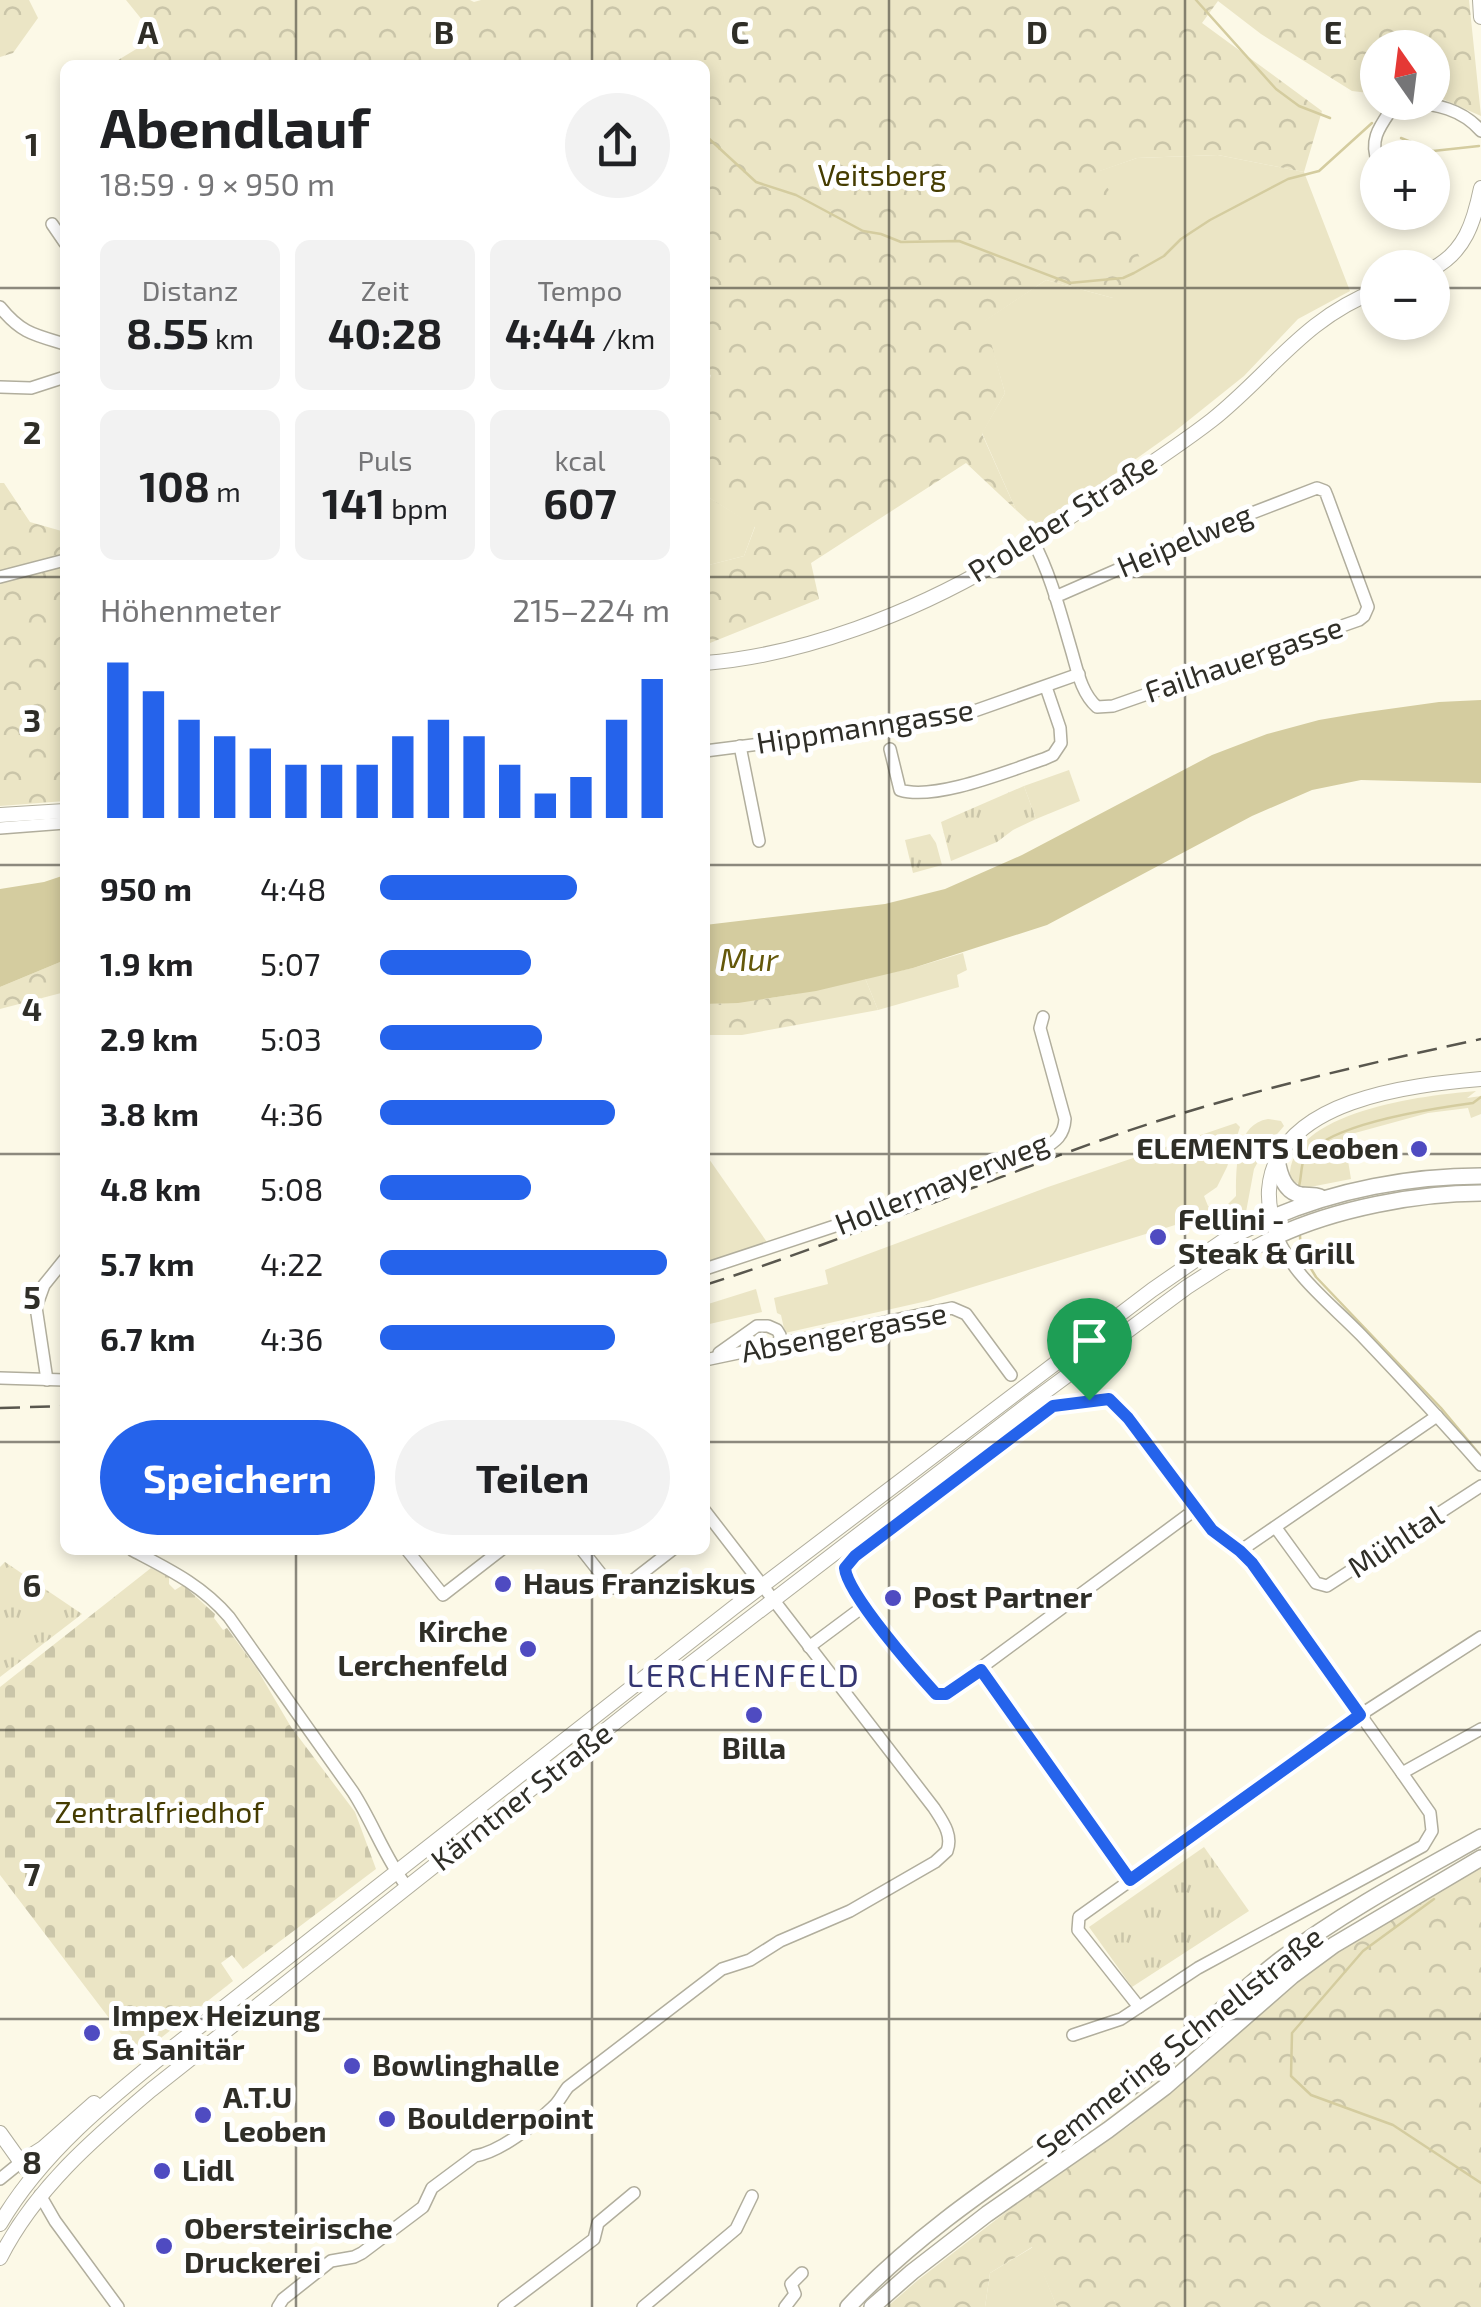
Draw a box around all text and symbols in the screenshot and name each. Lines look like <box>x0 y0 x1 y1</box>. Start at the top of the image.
text: A <box>138 12 159 50</box>
text: B <box>434 12 454 50</box>
text: C <box>731 12 749 50</box>
text: D <box>1026 12 1048 50</box>
text: E <box>1324 12 1342 50</box>
north arrow <box>1360 30 1450 120</box>
map controls <box>1360 30 1450 340</box>
text: Abendlauf <box>100 93 370 159</box>
button: share <box>565 93 670 198</box>
text: 1 <box>25 124 39 162</box>
button: + <box>1360 140 1450 230</box>
park label: Veitsberg <box>817 156 947 192</box>
text: 18:59 · 9 × 950 m <box>100 164 335 202</box>
button: − <box>1360 250 1450 340</box>
text: Distanz <box>142 273 238 307</box>
text: Zeit <box>361 273 409 307</box>
text: Tempo <box>538 273 622 307</box>
text: 8.55 <box>126 307 209 357</box>
text: 40:28 <box>328 307 442 357</box>
text: 4:44 <box>505 307 596 357</box>
text: km <box>209 321 254 355</box>
text: /km <box>596 321 655 355</box>
text: 2 <box>23 412 41 450</box>
text: Puls <box>357 443 413 477</box>
text: kcal <box>554 443 606 477</box>
street label: Proleber Straße <box>961 444 1163 589</box>
text: 108 <box>139 460 210 510</box>
text: m <box>210 474 241 508</box>
text: 141 <box>322 477 385 527</box>
text: 607 <box>543 477 617 527</box>
text: bpm <box>385 491 448 525</box>
street label: Heipelweg <box>1111 495 1257 584</box>
text: Höhenmeter <box>100 590 281 628</box>
text: 215–224 m <box>512 590 670 628</box>
street label: Failhauergasse <box>1140 607 1347 709</box>
street label: Hippmanngasse <box>753 690 976 760</box>
text: 3 <box>23 700 41 738</box>
text: 950 m <box>100 869 192 907</box>
text: 4:48 <box>260 869 326 907</box>
water label: Mur <box>720 939 780 977</box>
text: 1.9 km <box>100 944 194 982</box>
text: 5:07 <box>260 944 320 982</box>
text: 4 <box>22 989 42 1027</box>
text: 2.9 km <box>100 1019 198 1057</box>
text: 5:03 <box>260 1019 322 1057</box>
text: 3.8 km <box>100 1094 199 1132</box>
text: 4:36 <box>260 1094 323 1132</box>
street label: Hollermayerweg <box>829 1123 1054 1241</box>
place label: ELEMENTS Leoben <box>1136 1129 1399 1165</box>
marker: ELEMENTS Leoben <box>1408 1138 1430 1160</box>
text: 4.8 km <box>100 1169 201 1207</box>
text: 5:08 <box>260 1169 323 1207</box>
place label: Fellini - Steak & Grill <box>1178 1200 1355 1270</box>
marker: Fellini - Steak & Grill <box>1147 1226 1169 1248</box>
text: 5.7 km <box>100 1244 194 1282</box>
text: 4:22 <box>260 1244 323 1282</box>
text: 5 <box>23 1277 41 1315</box>
street label: Absengergasse <box>738 1293 950 1369</box>
pin <box>1047 1298 1132 1401</box>
icon: arrive <box>1062 1313 1117 1368</box>
text: 6.7 km <box>100 1319 196 1357</box>
text: 4:36 <box>260 1319 323 1357</box>
button: Speichern <box>100 1420 375 1535</box>
button: Teilen <box>395 1420 670 1535</box>
street label: Mühltal <box>1341 1496 1449 1584</box>
place label: Haus Franziskus <box>523 1564 756 1600</box>
text: 6 <box>23 1565 41 1603</box>
marker: Haus Franziskus <box>492 1573 514 1595</box>
place label: Post Partner <box>913 1578 1092 1614</box>
marker: Post Partner <box>882 1587 904 1609</box>
place label: Kirche Lerchenfeld <box>338 1612 508 1682</box>
marker: Kirche Lerchenfeld <box>517 1638 539 1660</box>
district label: LERCHENFELD <box>627 1655 861 1693</box>
marker: Billa <box>743 1704 765 1726</box>
street label: Kärntner Straße <box>423 1714 618 1877</box>
place label: Billa <box>722 1729 786 1765</box>
park label: Zentralfriedhof <box>54 1793 264 1829</box>
text: 7 <box>24 1854 41 1892</box>
street label: Semmering Schnellstraße <box>1028 1917 1329 2164</box>
place label: Impex Heizung & Sanitär <box>112 1996 321 2066</box>
marker: Impex Heizung & Sanitär <box>81 2022 103 2044</box>
place label: Bowlinghalle <box>372 2046 560 2082</box>
marker: Bowlinghalle <box>341 2055 363 2077</box>
place label: A.T.U Leoben <box>223 2078 326 2148</box>
place label: Boulderpoint <box>407 2099 593 2135</box>
marker: A.T.U Leoben <box>192 2104 214 2126</box>
marker: Boulderpoint <box>376 2108 398 2130</box>
text: 8 <box>22 2142 42 2180</box>
place label: Lidl <box>182 2151 234 2187</box>
marker: Lidl <box>151 2160 173 2182</box>
place label: Obersteirische Druckerei <box>184 2209 393 2279</box>
marker: Obersteirische Druckerei <box>153 2235 175 2257</box>

